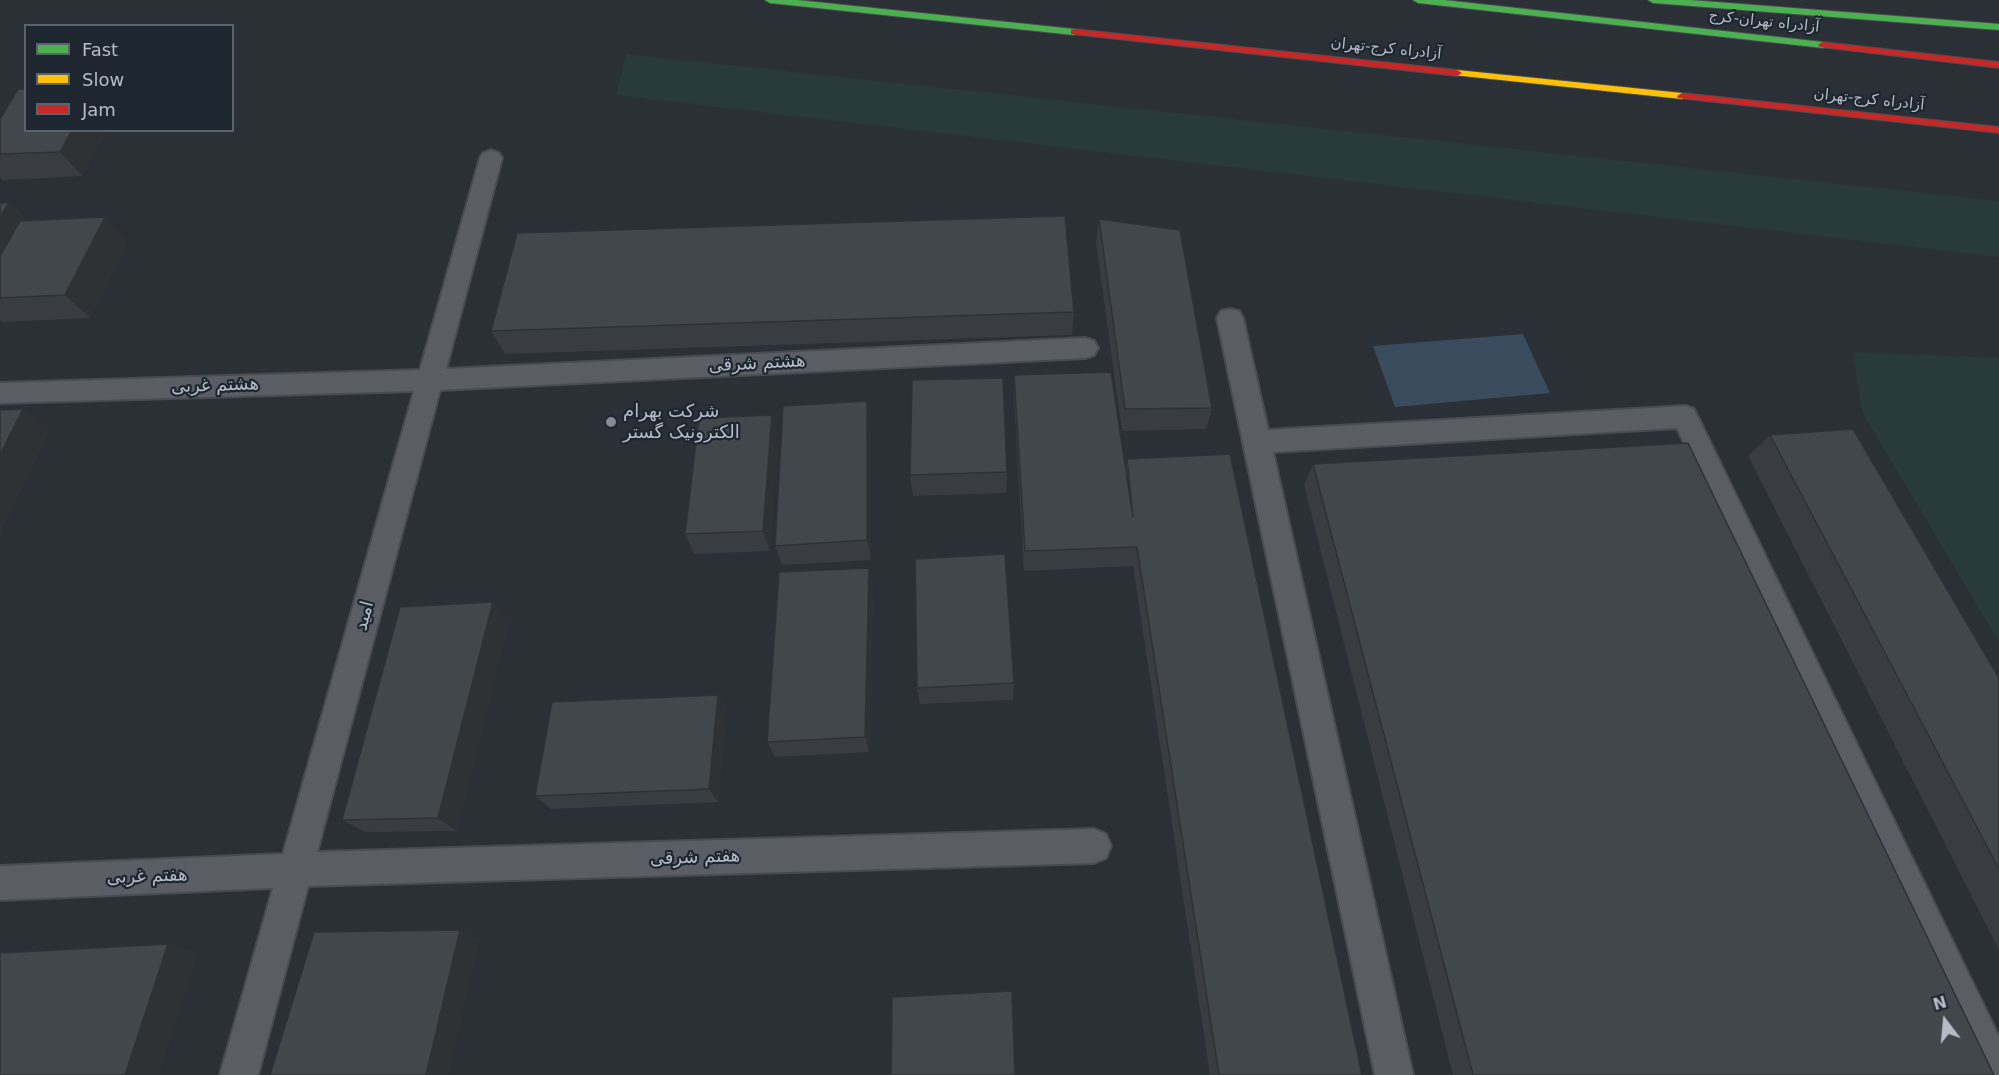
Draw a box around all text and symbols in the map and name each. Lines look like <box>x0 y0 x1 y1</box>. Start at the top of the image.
street label: آزادراه تهران-کرج <box>1708 7 1820 37</box>
legend <box>24 24 234 132</box>
street label: آزادراه کرج-تهران <box>1330 34 1442 64</box>
text: Fast <box>82 39 118 60</box>
text: Slow <box>82 69 124 90</box>
street label: آزادراه کرج-تهران <box>1813 85 1925 115</box>
text: Jam <box>82 99 116 120</box>
street label: هشتم شرقی <box>708 351 806 377</box>
street label: هشتم غربی <box>171 374 259 398</box>
place label: شرکت بهرام الکترونیک گستر <box>623 401 740 444</box>
marker: شرکت بهرام الکترونیک گستر <box>604 415 618 429</box>
street label: امید <box>351 599 379 633</box>
street label: هفتم شرقی <box>649 846 741 870</box>
street label: هفتم غربی <box>106 865 188 889</box>
north arrow <box>1915 991 1975 1051</box>
text: N <box>1931 992 1949 1014</box>

